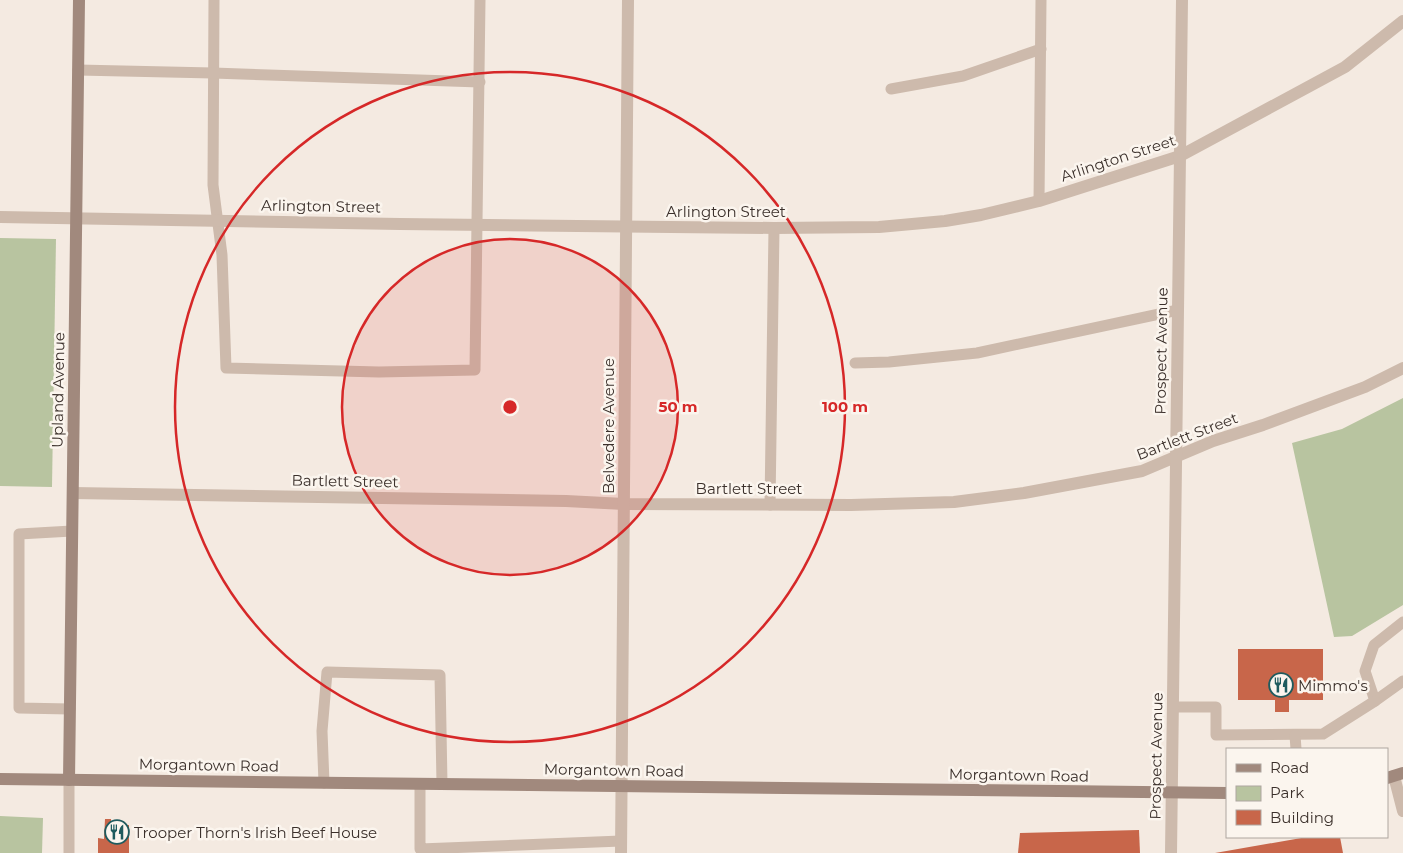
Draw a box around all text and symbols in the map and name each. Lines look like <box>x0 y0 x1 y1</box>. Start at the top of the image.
street label: Arlington Street <box>1058 130 1178 186</box>
street label: Arlington Street <box>261 195 381 217</box>
street label: Arlington Street <box>666 202 786 221</box>
street label: Prospect Avenue <box>1150 287 1172 415</box>
street label: Upland Avenue <box>47 332 69 448</box>
street label: Belvedere Avenue <box>599 358 618 494</box>
text: 50 m <box>658 397 698 416</box>
text: 100 m <box>822 397 868 416</box>
centre of rings <box>501 398 519 416</box>
street label: Bartlett Street <box>1134 408 1240 464</box>
street label: Bartlett Street <box>291 471 399 491</box>
street label: Bartlett Street <box>696 479 802 498</box>
restaurant icon: Mimmo's <box>1268 672 1294 698</box>
place label: Mimmo's <box>1298 676 1368 695</box>
street label: Prospect Avenue <box>1145 692 1167 820</box>
legend <box>1226 748 1388 838</box>
street label: Morgantown Road <box>139 754 279 776</box>
text: Road <box>1270 758 1309 777</box>
street label: Morgantown Road <box>544 759 684 781</box>
street label: Morgantown Road <box>949 764 1089 786</box>
text: Park <box>1270 783 1304 802</box>
text: Building <box>1270 808 1334 827</box>
restaurant icon: Trooper Thorn's Irish Beef House <box>104 819 130 845</box>
place label: Trooper Thorn's Irish Beef House <box>134 823 377 842</box>

